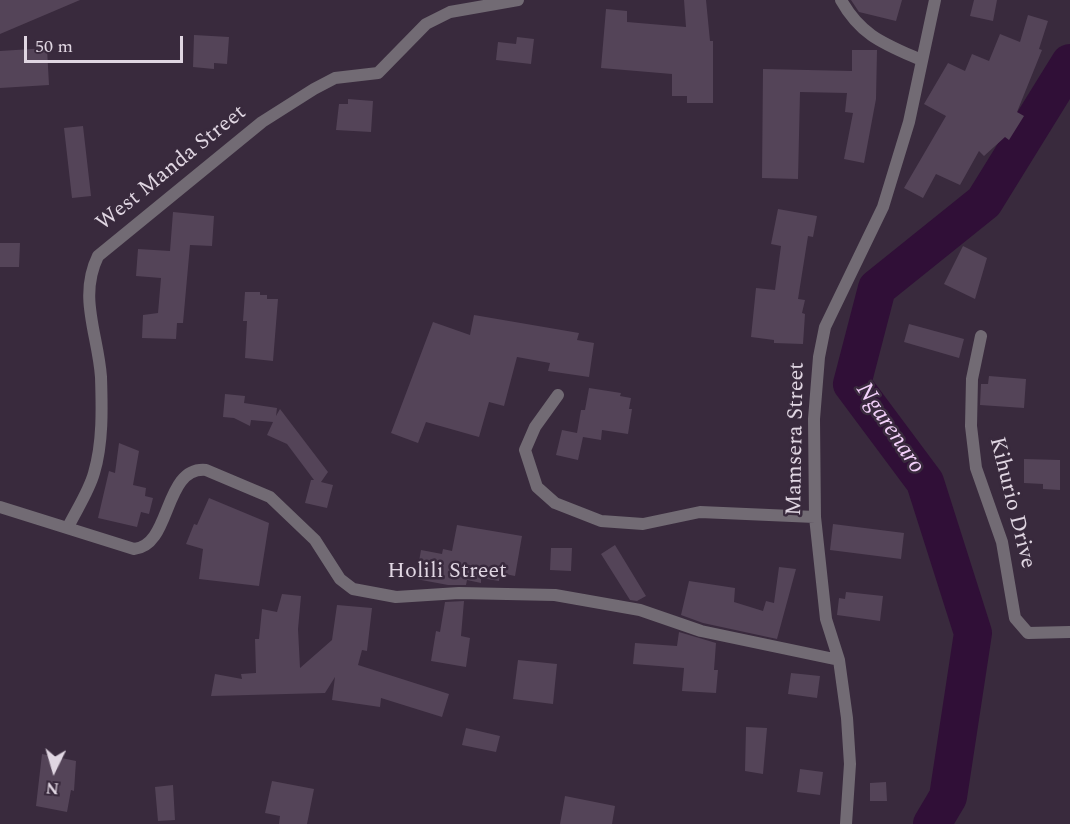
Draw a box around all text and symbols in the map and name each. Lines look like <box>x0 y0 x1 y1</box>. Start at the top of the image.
scale bar <box>27 24 186 62</box>
text: 50 m <box>35 33 73 60</box>
street label: West Manda Street <box>92 100 252 238</box>
street label: Mamsera Street <box>782 362 812 516</box>
water label: Ngarenaro <box>848 378 930 480</box>
street label: Kihurio Drive <box>982 435 1040 571</box>
street label: Holili Street <box>387 560 507 586</box>
north arrow <box>24 740 84 800</box>
text: N <box>45 775 60 800</box>

